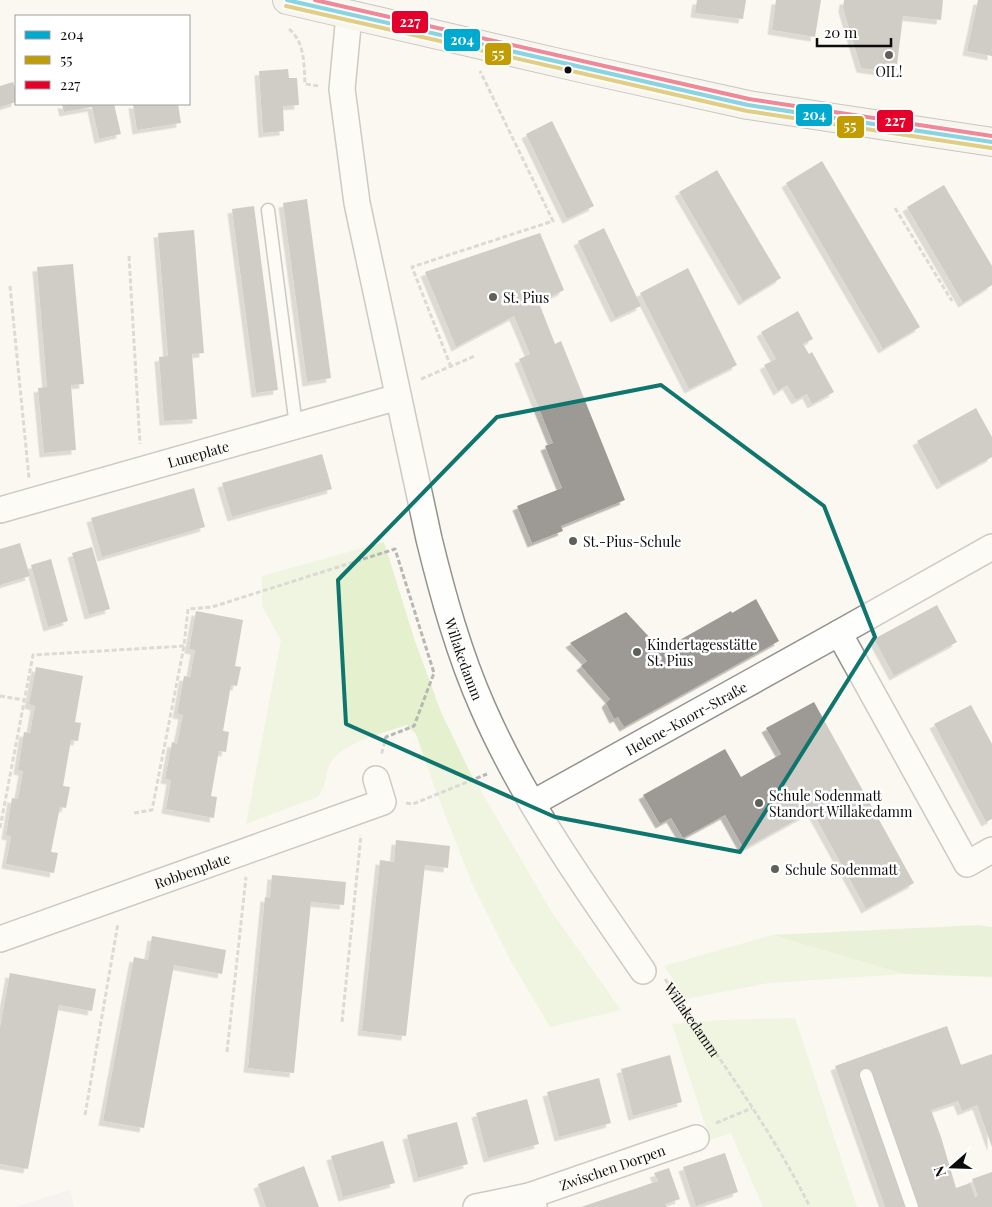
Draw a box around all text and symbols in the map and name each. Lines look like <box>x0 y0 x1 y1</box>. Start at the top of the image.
line badge: 227 <box>391 10 429 34</box>
text: 227 <box>399 12 421 31</box>
legend <box>15 15 190 105</box>
scale bar <box>817 15 891 47</box>
text: 20 m <box>824 22 858 42</box>
text: 204 <box>60 24 84 44</box>
line badge: 204 <box>443 28 481 52</box>
text: 204 <box>450 30 474 49</box>
line badge: 55 <box>484 42 512 66</box>
text: 55 <box>492 44 504 63</box>
text: 55 <box>60 49 72 69</box>
marker: OIL! <box>883 49 895 61</box>
place label: OIL! <box>876 62 902 81</box>
unlabelled marker <box>563 65 573 75</box>
text: 227 <box>60 74 80 94</box>
line badge: 204 <box>795 103 833 127</box>
text: 204 <box>802 105 826 124</box>
line badge: 227 <box>876 109 914 133</box>
text: 227 <box>884 111 906 130</box>
line badge: 55 <box>836 115 865 139</box>
text: 55 <box>844 116 856 135</box>
place label: St. Pius <box>503 288 549 307</box>
marker: St. Pius <box>487 291 499 303</box>
street label: Luneplate <box>165 436 231 471</box>
place label: St.-Pius-Schule <box>583 532 681 551</box>
marker: St.-Pius-Schule <box>567 535 579 547</box>
street label: Willakedamm <box>441 615 488 703</box>
place label: Kindertagesstätte St. Pius <box>647 635 757 670</box>
marker: Kindertagesstätte St. Pius <box>631 646 643 658</box>
street label: Helene-Knorr-Straße <box>622 677 750 759</box>
place label: Schule Sodenmatt Standort Willakedamm <box>769 786 913 821</box>
marker: Schule Sodenmatt Standort Willakedamm <box>753 797 765 809</box>
street label: Robbenplate <box>152 848 233 893</box>
place label: Schule Sodenmatt <box>785 860 899 879</box>
marker: Schule Sodenmatt <box>769 863 781 875</box>
street label: Willakedamm <box>660 978 725 1060</box>
street label: Zwischen Dorpen <box>557 1140 668 1194</box>
north arrow <box>927 1142 977 1192</box>
text: N <box>929 1164 950 1180</box>

